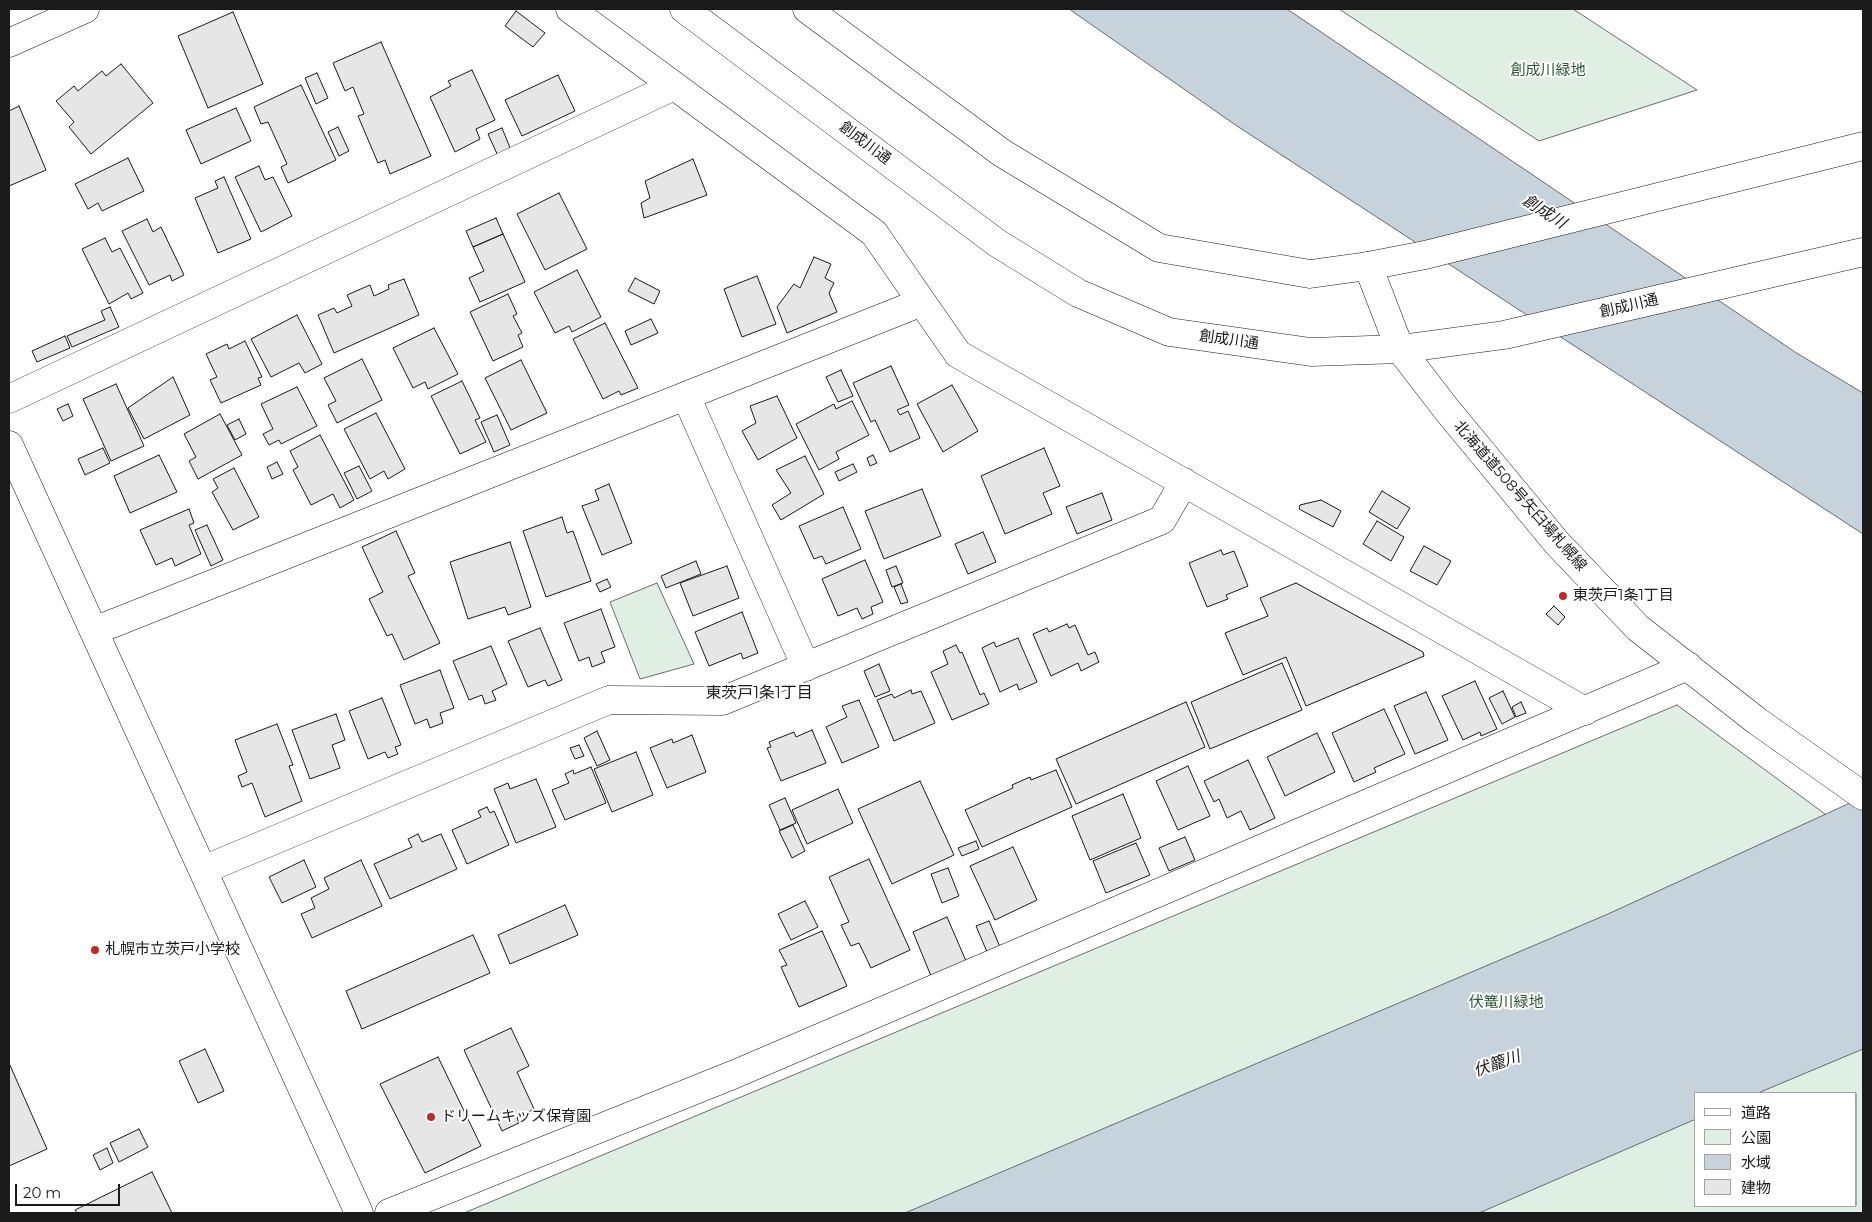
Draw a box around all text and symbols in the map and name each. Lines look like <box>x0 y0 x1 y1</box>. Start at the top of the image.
park label: 創成川緑地 <box>1511 62 1585 80</box>
street label: 創成川通 <box>836 118 894 168</box>
water label: 創成川 <box>1519 191 1569 233</box>
street label: 創成川通 <box>1598 290 1660 322</box>
street label: 創成川通 <box>1198 327 1260 353</box>
street label: 北海道道508号矢臼場札幌線 <box>1450 417 1590 575</box>
place label: 東茨戸1条1丁目 <box>1573 587 1674 605</box>
marker: 東茨戸1条1丁目 <box>1557 590 1569 602</box>
district label: 東茨戸1条1丁目 <box>705 683 813 703</box>
place label: 札幌市立茨戸小学校 <box>105 941 240 959</box>
marker: 札幌市立茨戸小学校 <box>89 944 101 956</box>
park label: 伏篭川緑地 <box>1469 994 1543 1012</box>
water label: 伏籠川 <box>1471 1047 1523 1081</box>
legend <box>1694 1092 1857 1207</box>
text: 道路 <box>1741 1103 1771 1122</box>
place label: ドリームキッズ保育園 <box>441 1108 591 1126</box>
marker: ドリームキッズ保育園 <box>425 1111 437 1123</box>
text: 公園 <box>1741 1128 1771 1147</box>
text: 水域 <box>1741 1153 1771 1172</box>
scale bar <box>18 1174 122 1206</box>
text: 建物 <box>1741 1178 1771 1197</box>
text: 20 m <box>23 1183 61 1202</box>

